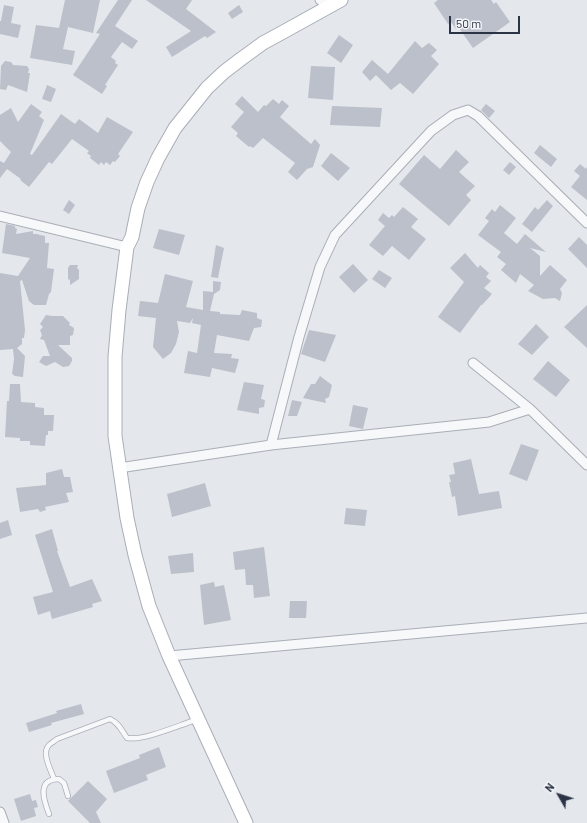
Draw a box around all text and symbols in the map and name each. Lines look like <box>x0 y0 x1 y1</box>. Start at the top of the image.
scale bar <box>451 8 522 34</box>
text: 50 m <box>456 16 481 30</box>
north arrow <box>539 775 579 815</box>
text: N <box>542 780 557 794</box>

